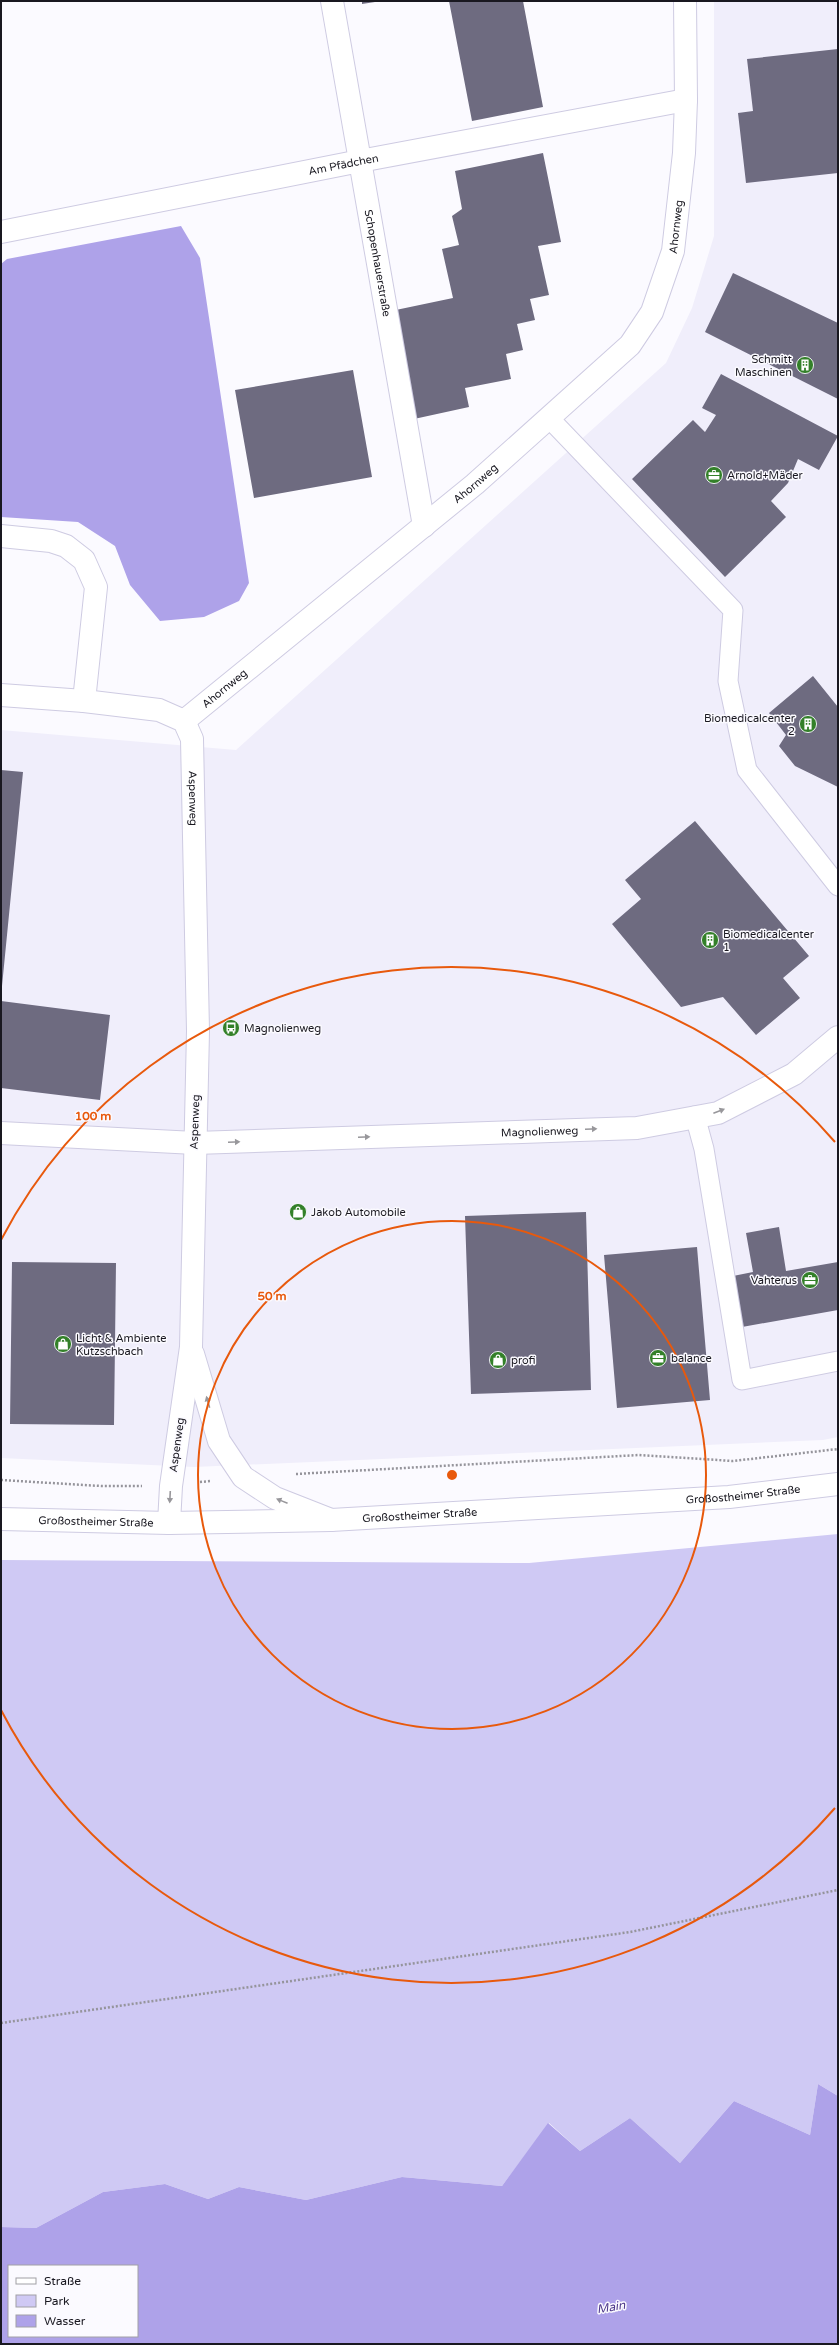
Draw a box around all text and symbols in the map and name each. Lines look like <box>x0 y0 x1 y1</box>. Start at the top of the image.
street label: Am Pfädchen <box>307 151 380 178</box>
street label: Ahornweg <box>666 199 685 254</box>
street label: Schopenhauerstraße <box>362 208 394 318</box>
place label: Schmitt Maschinen <box>735 353 792 379</box>
building icon: Schmitt Maschinen <box>795 355 815 375</box>
street label: Ahornweg <box>450 461 500 506</box>
office icon: Arnold+Mäder <box>704 465 724 485</box>
place label: Arnold+Mäder <box>727 469 804 482</box>
street label: Ahornweg <box>199 666 249 710</box>
place label: Biomedicalcenter 2 <box>704 712 796 738</box>
building icon: Biomedicalcenter 2 <box>798 714 818 734</box>
street label: Aspenweg <box>186 771 200 826</box>
place label: Biomedicalcenter 1 <box>723 928 815 954</box>
building icon: Biomedicalcenter 1 <box>700 930 720 950</box>
bus stop icon: Magnolienweg <box>221 1018 241 1038</box>
place label: Magnolienweg <box>244 1022 321 1035</box>
street label: Aspenweg <box>188 1094 202 1150</box>
one-way arrow <box>714 1107 726 1113</box>
text: 100 m <box>75 1109 111 1123</box>
street label: Magnolienweg <box>501 1123 578 1139</box>
one-way arrow <box>585 1126 598 1132</box>
one-way arrow <box>358 1134 371 1140</box>
one-way arrow <box>228 1138 240 1145</box>
shop icon: Jakob Automobile <box>288 1202 308 1222</box>
place label: Jakob Automobile <box>311 1206 406 1219</box>
office icon: Vahterus <box>800 1270 820 1290</box>
place label: Vahterus <box>751 1274 797 1287</box>
text: 50 m <box>257 1289 287 1303</box>
place label: Licht & Ambiente Kutzschbach <box>76 1332 167 1358</box>
shop icon: Licht & Ambiente Kutzschbach <box>53 1334 73 1354</box>
office icon: balance <box>648 1348 668 1368</box>
shop icon: profi <box>488 1350 508 1370</box>
place label: balance <box>671 1352 712 1365</box>
place label: profi <box>511 1354 536 1367</box>
one-way arrow <box>205 1395 211 1407</box>
street label: Aspenweg <box>167 1417 187 1473</box>
centre of rings <box>445 1468 459 1482</box>
street label: Großostheimer Straße <box>685 1482 801 1506</box>
one-way arrow <box>167 1491 174 1503</box>
one-way arrow <box>276 1497 288 1503</box>
street label: Großostheimer Straße <box>362 1505 478 1525</box>
street label: Großostheimer Straße <box>38 1513 154 1529</box>
legend <box>8 2265 138 2337</box>
text: Straße <box>44 2274 81 2288</box>
text: Park <box>44 2294 70 2308</box>
water label: Main <box>596 2298 627 2316</box>
text: Wasser <box>44 2314 86 2328</box>

